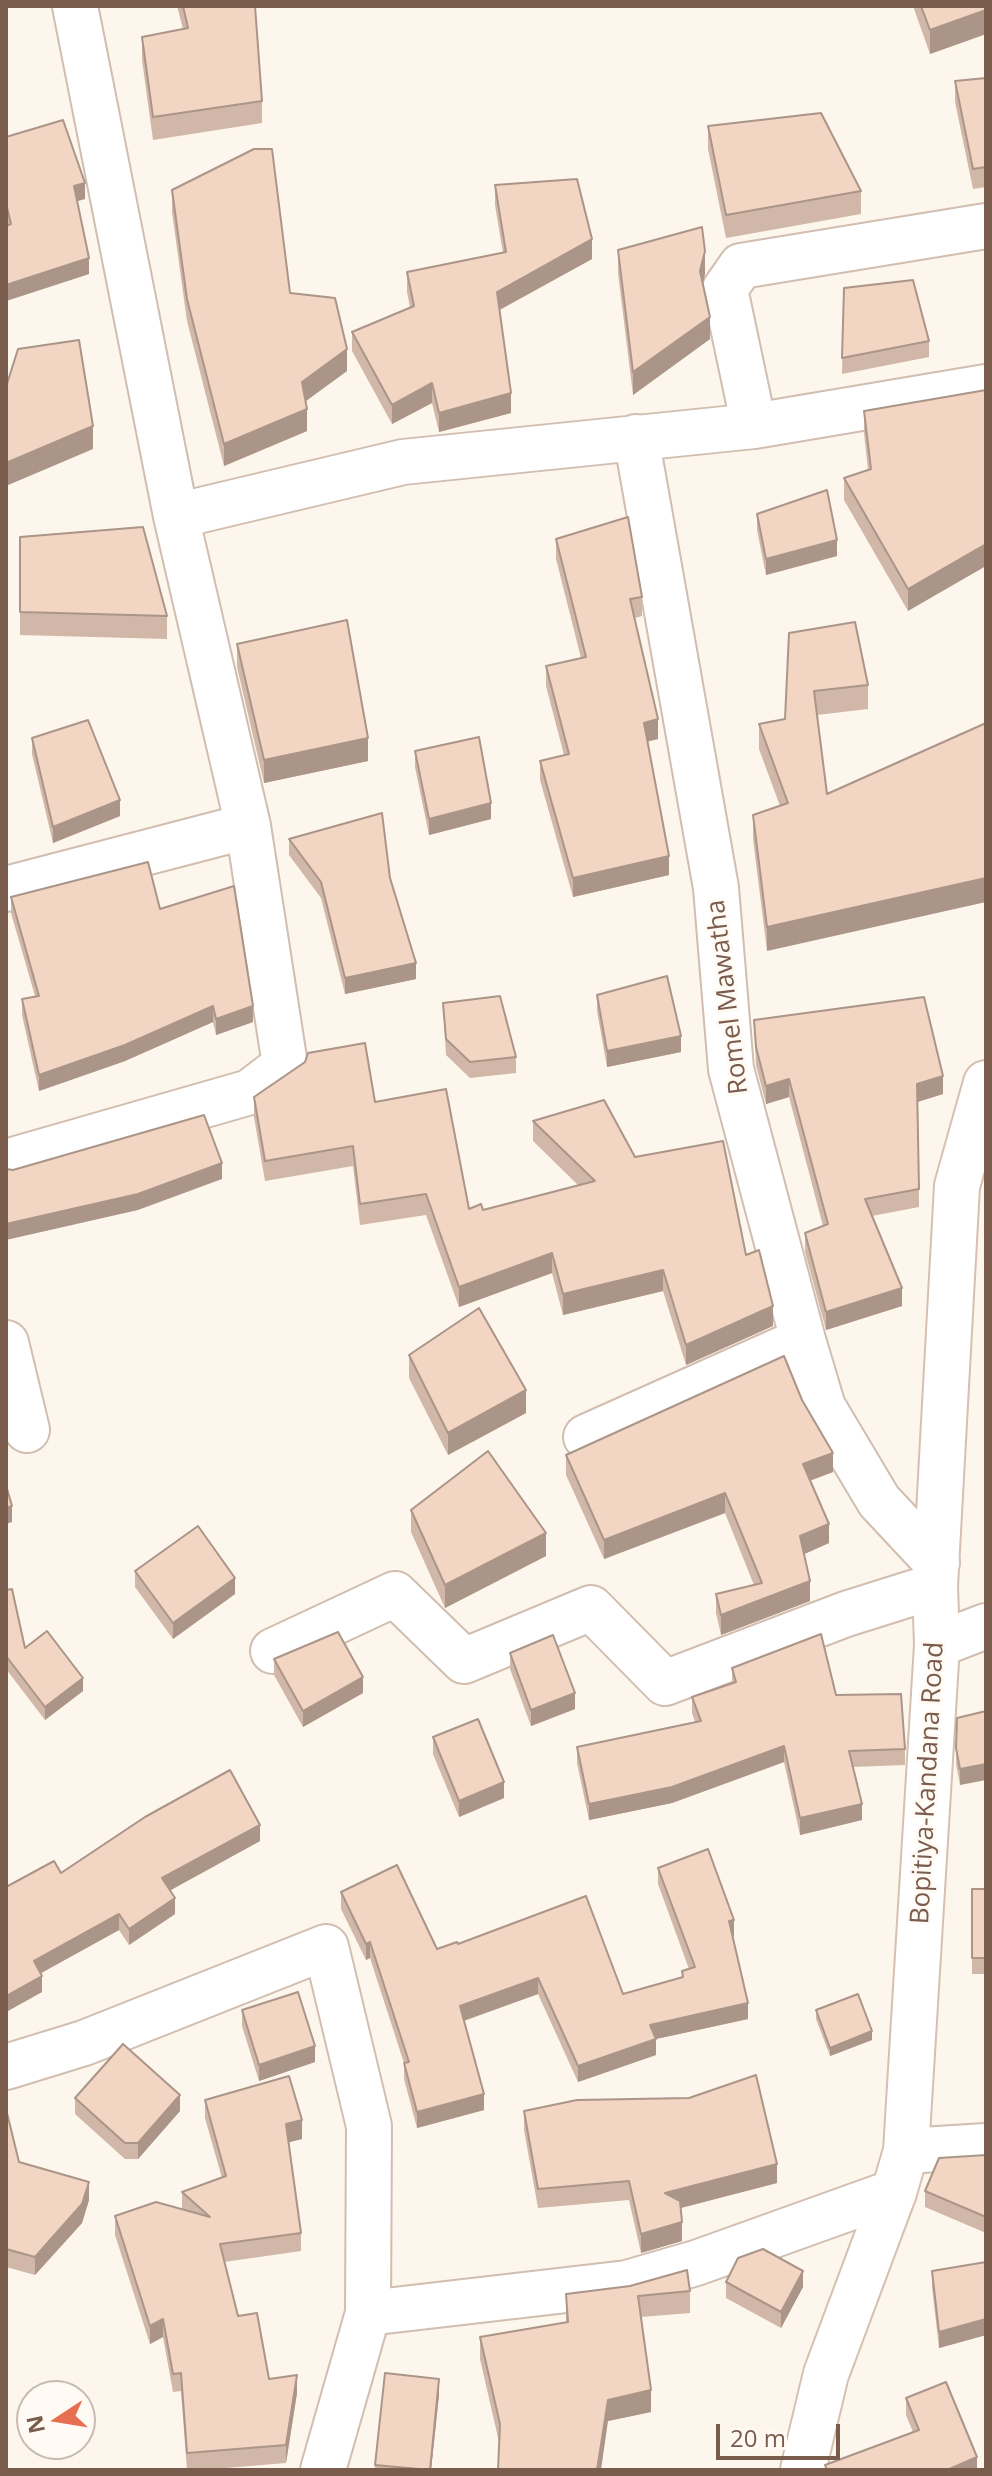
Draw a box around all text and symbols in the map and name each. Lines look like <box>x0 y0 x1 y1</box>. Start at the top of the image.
street label: Romel Mawatha <box>701 898 755 1096</box>
street label: Bopitiya-Kandana Road <box>905 1641 951 1925</box>
north arrow <box>16 2380 96 2460</box>
scale bar <box>720 2408 844 2458</box>
text: N <box>18 2413 51 2436</box>
text: 20 m <box>730 2421 786 2454</box>

